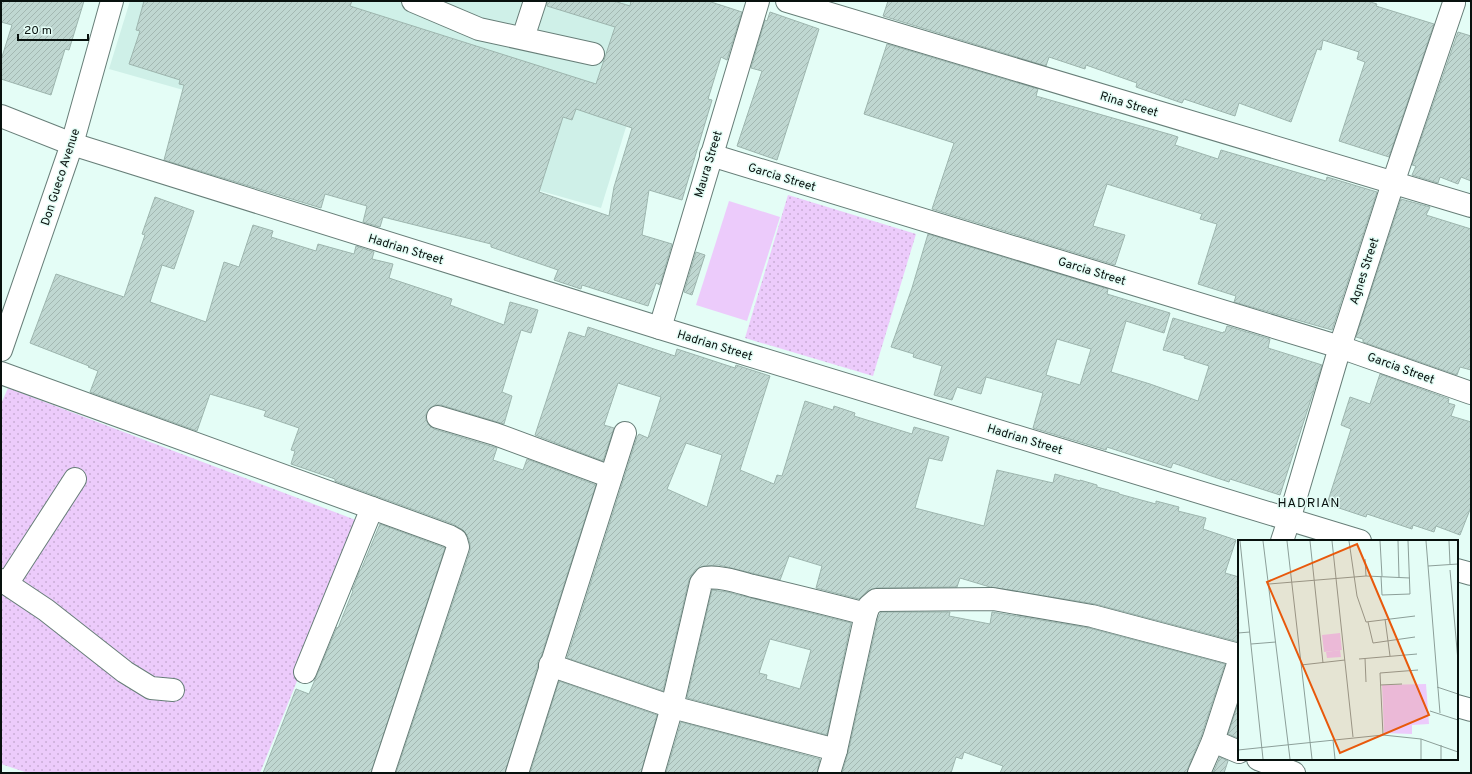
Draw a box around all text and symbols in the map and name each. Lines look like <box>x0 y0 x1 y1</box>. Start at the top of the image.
scale bar <box>18 16 88 42</box>
text: 20 m <box>24 23 52 39</box>
street label: Rina Street <box>1098 89 1160 121</box>
street label: Don Gueco Avenue <box>38 127 84 228</box>
street label: Maura Street <box>691 129 727 200</box>
street label: Garcia Street <box>746 160 818 196</box>
street label: Hadrian Street <box>366 231 445 269</box>
street label: Agnes Street <box>1347 236 1383 307</box>
street label: Garcia Street <box>1056 254 1128 290</box>
street label: Hadrian Street <box>675 327 754 365</box>
street label: Garcia Street <box>1365 349 1436 388</box>
street label: Hadrian Street <box>985 421 1064 459</box>
district label: HADRIAN <box>1277 496 1341 512</box>
inset map <box>1238 540 1458 760</box>

